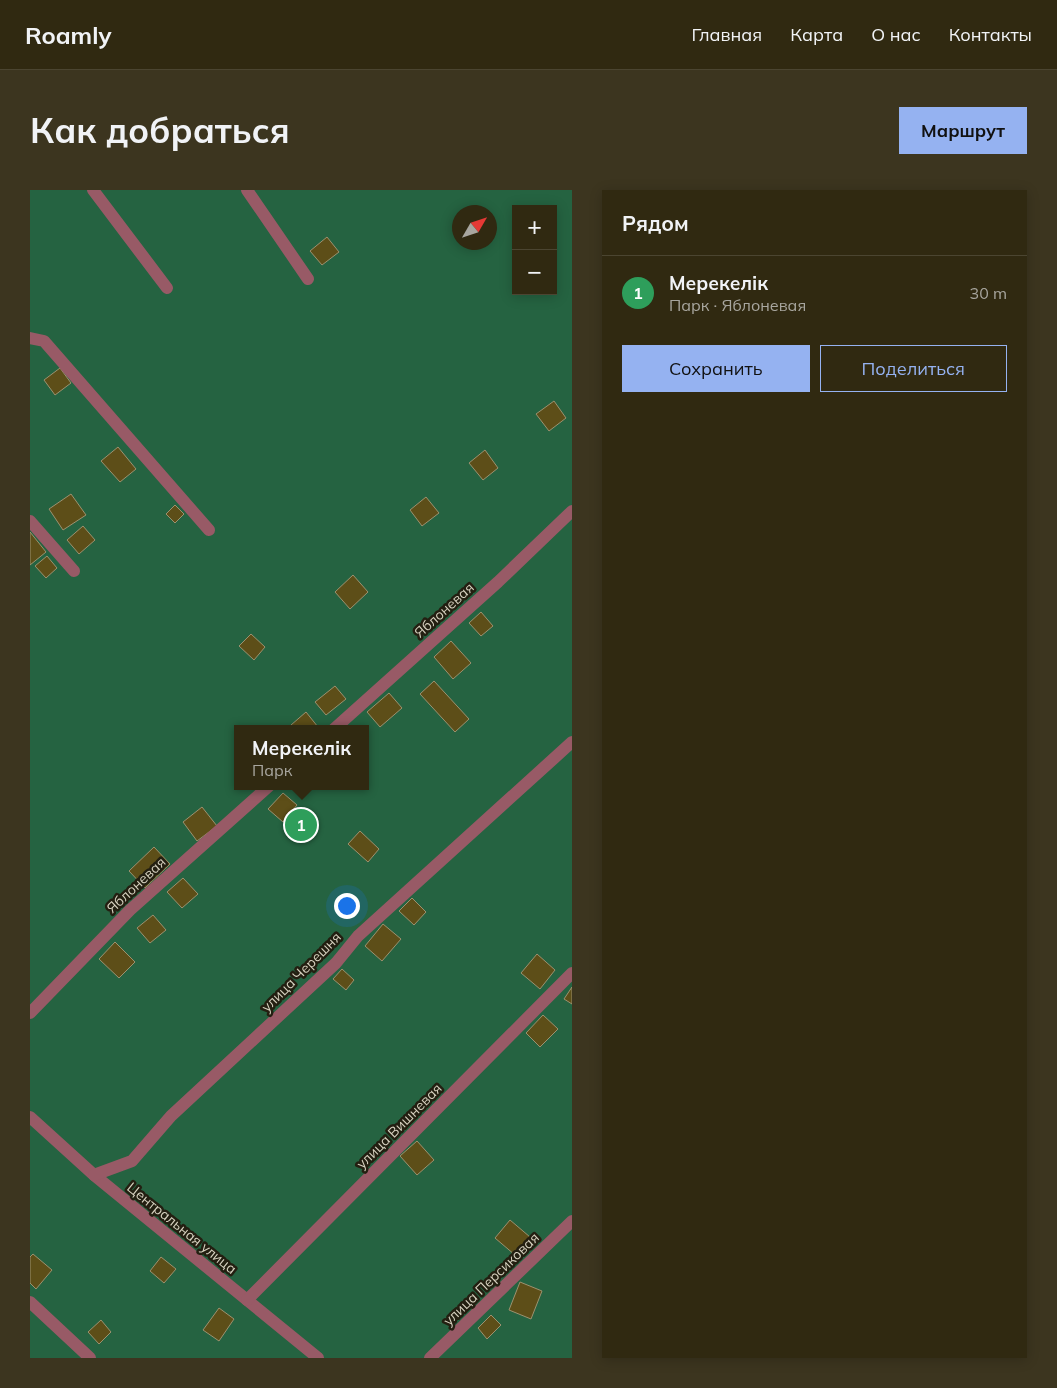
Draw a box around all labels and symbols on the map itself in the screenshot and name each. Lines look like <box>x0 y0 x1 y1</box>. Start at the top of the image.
north arrow <box>452 205 497 250</box>
street label: Яблоневая <box>410 578 478 642</box>
pin: 1 <box>285 806 317 844</box>
street label: Яблоневая <box>103 853 169 917</box>
your location <box>334 893 360 919</box>
street label: улица Черешня <box>257 928 345 1016</box>
street label: улица Вишневая <box>352 1079 446 1173</box>
street label: Центральная улица <box>124 1178 240 1278</box>
street label: улица Персиковая <box>439 1229 543 1329</box>

